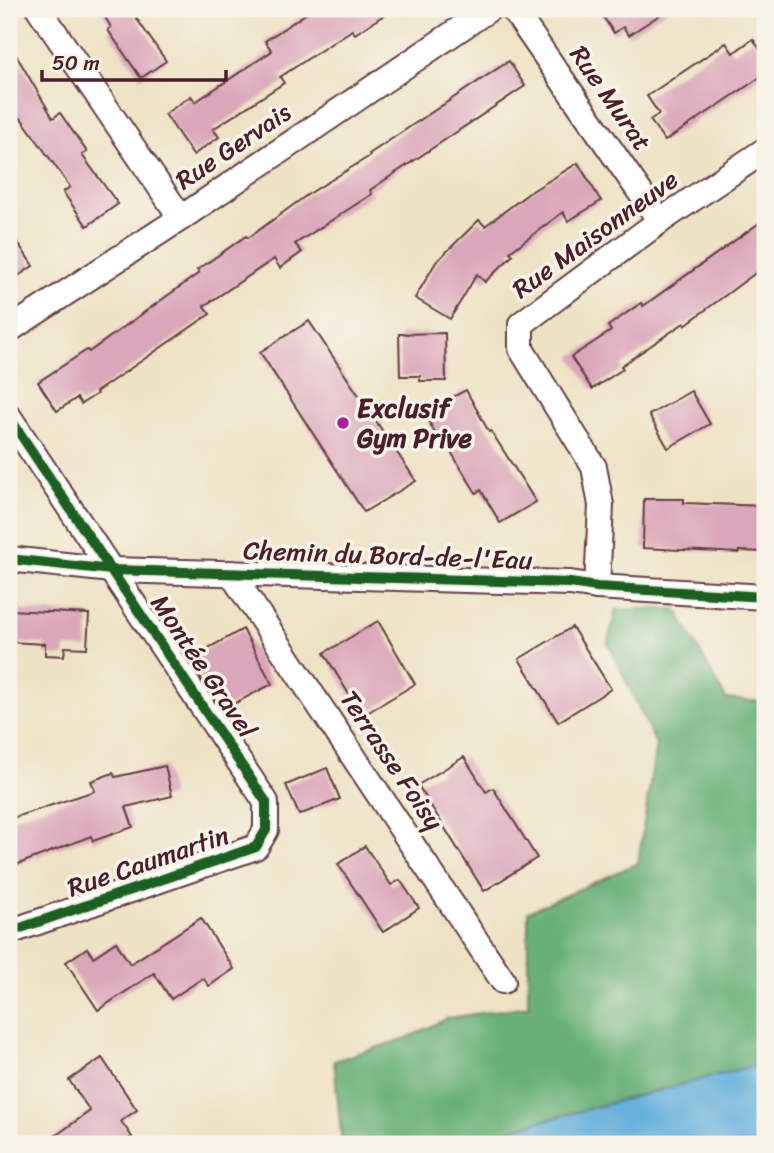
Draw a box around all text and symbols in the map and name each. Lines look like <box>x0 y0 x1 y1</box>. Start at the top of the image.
street label: Rue Murat <box>557 35 665 161</box>
scale bar <box>42 38 226 82</box>
text: 50 m <box>52 44 100 82</box>
street label: Rue Gervais <box>165 90 301 202</box>
street label: Rue Maisonneuve <box>502 157 688 311</box>
place label: Exclusif Gym Prive <box>357 385 473 461</box>
marker: Exclusif Gym Prive <box>335 415 351 431</box>
street label: Chemin du Bord-de-l'Eau <box>243 527 533 583</box>
street label: Montée Gravel <box>139 584 270 748</box>
street label: Terrasse Foisy <box>328 680 457 840</box>
street label: Rue Caumartin <box>61 812 235 910</box>

